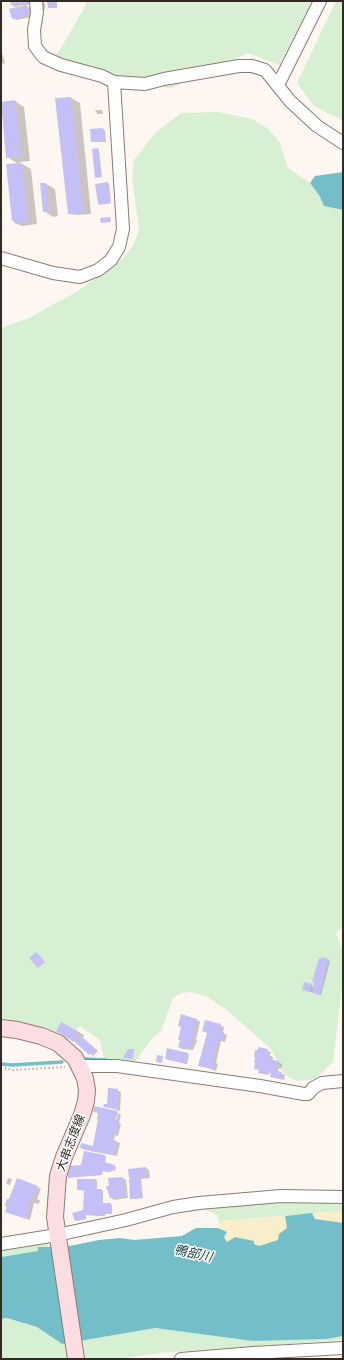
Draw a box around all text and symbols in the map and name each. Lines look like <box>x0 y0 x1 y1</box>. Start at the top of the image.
street label: 大串志度線 <box>54 1112 88 1174</box>
water label: 鴨部川 <box>172 1242 214 1266</box>

